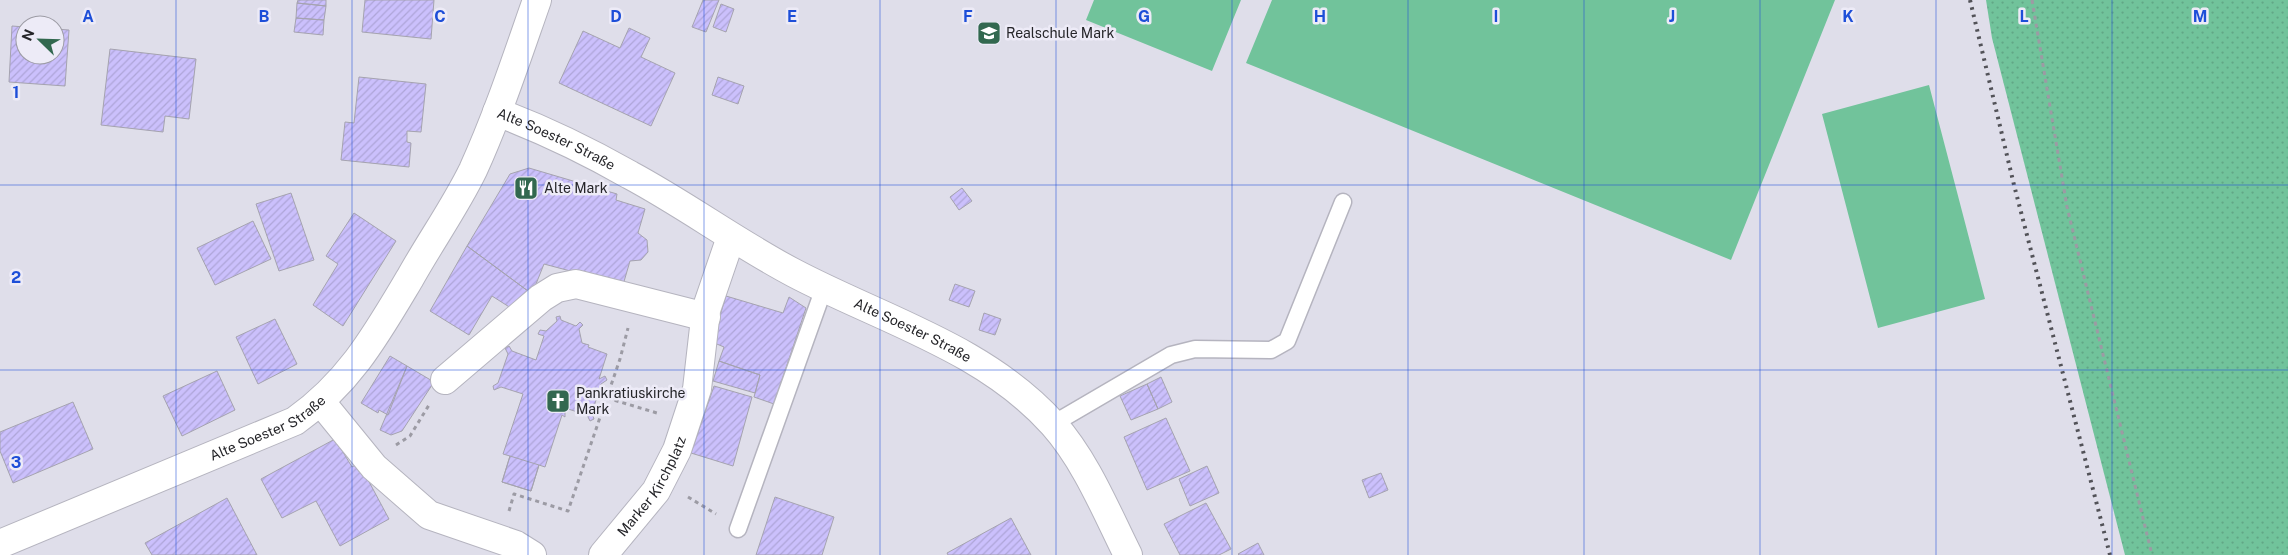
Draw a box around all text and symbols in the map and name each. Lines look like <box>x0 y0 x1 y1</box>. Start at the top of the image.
text: A <box>82 7 94 26</box>
text: B <box>259 7 270 26</box>
text: C <box>434 7 446 26</box>
text: D <box>610 7 622 26</box>
text: E <box>787 7 797 26</box>
text: F <box>963 7 973 26</box>
text: G <box>1138 7 1150 26</box>
text: H <box>1314 7 1326 26</box>
text: I <box>1494 7 1498 26</box>
text: J <box>1669 7 1675 26</box>
text: K <box>1842 7 1854 26</box>
text: L <box>2019 7 2029 26</box>
text: M <box>2193 7 2207 26</box>
north arrow <box>15 15 65 65</box>
school or university icon: Realschule Mark <box>976 20 1002 46</box>
place label: Realschule Mark <box>1006 25 1114 41</box>
text: N <box>19 27 38 43</box>
text: 1 <box>13 83 19 102</box>
street label: Alte Soester Straße <box>495 105 618 173</box>
restaurant icon: Alte Mark <box>513 175 539 201</box>
place label: Alte Mark <box>544 180 608 196</box>
text: 2 <box>11 268 21 287</box>
street label: Alte Soester Straße <box>852 295 974 365</box>
place label: Pankratiuskirche Mark <box>576 385 686 417</box>
church icon: Pankratiuskirche Mark <box>545 388 571 414</box>
street label: Alte Soester Straße <box>207 392 329 464</box>
street label: Marker Kirchplatz <box>614 434 689 539</box>
text: 3 <box>11 453 21 472</box>

